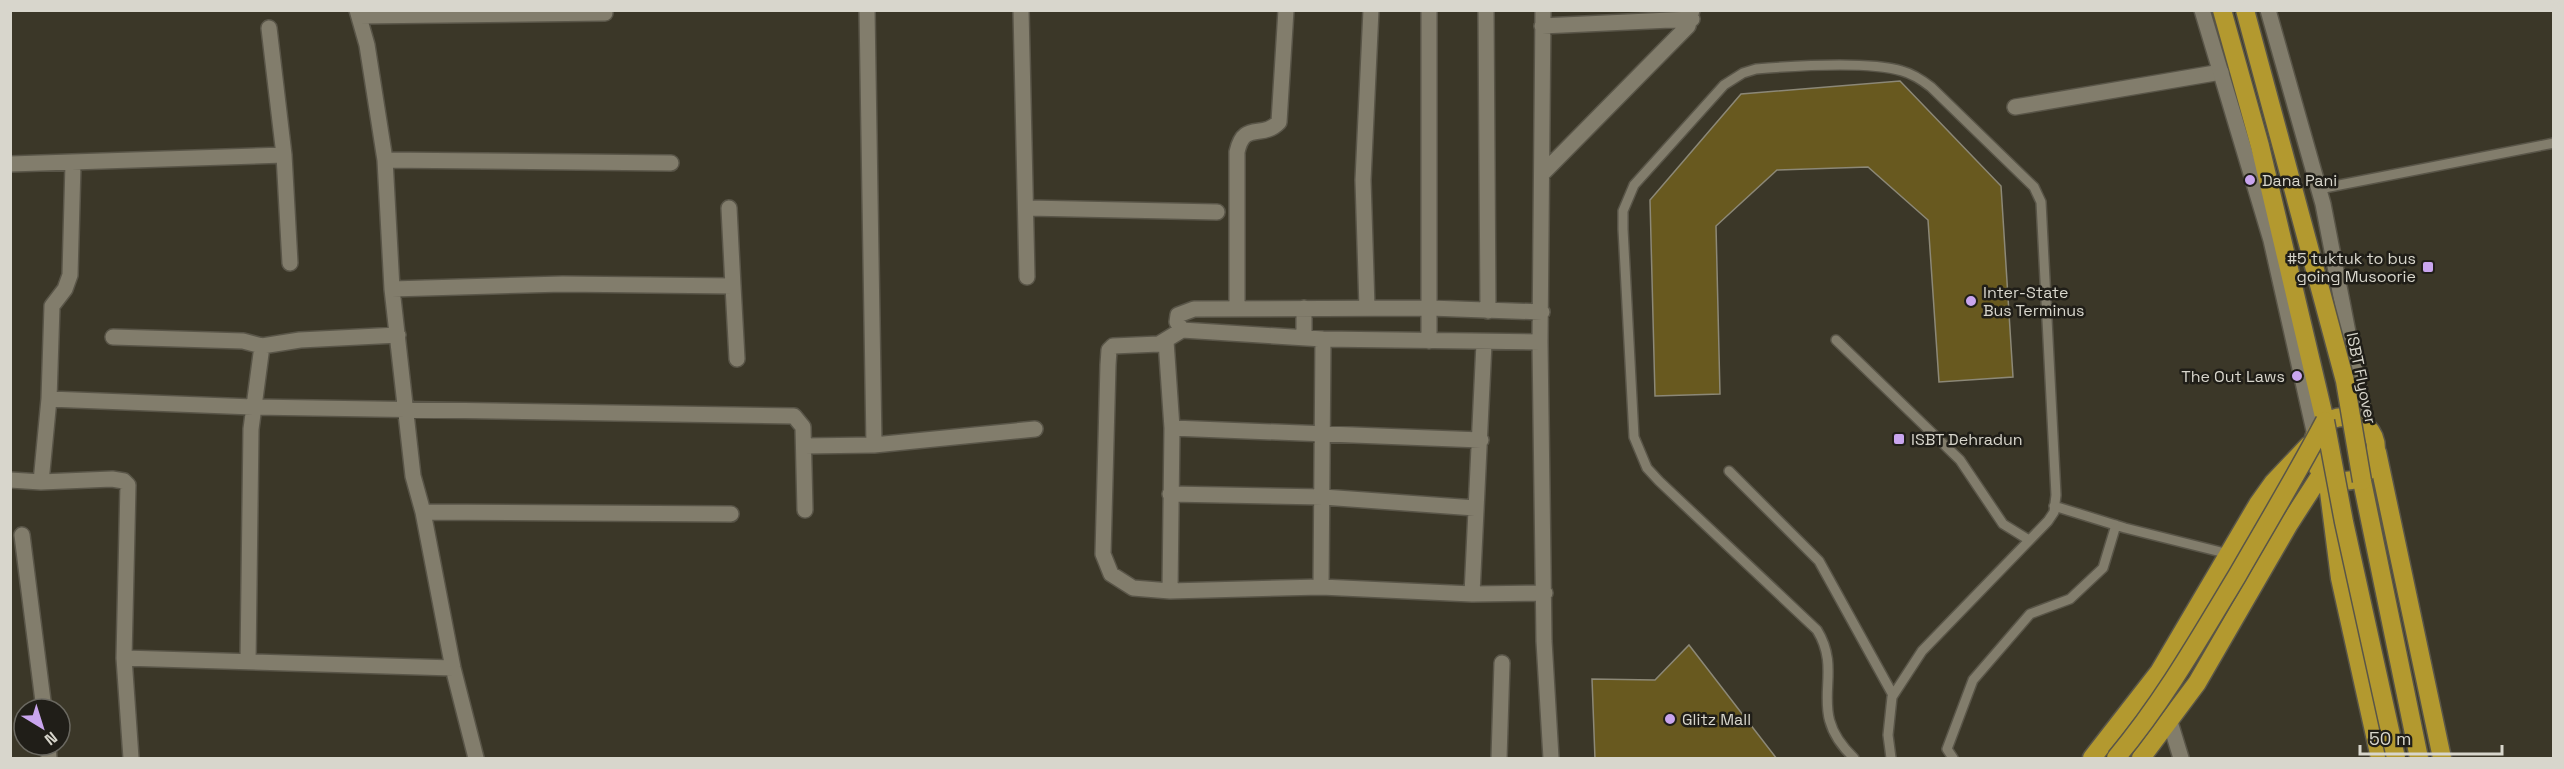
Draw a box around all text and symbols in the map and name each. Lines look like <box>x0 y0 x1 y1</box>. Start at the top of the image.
place label: Dana Pani <box>2262 170 2337 191</box>
marker: Dana Pani <box>2243 173 2257 187</box>
place label: #5 tuktuk to bus going Musoorie <box>2287 248 2416 287</box>
marker: #5 tuktuk to bus going Musoorie <box>2421 260 2435 274</box>
place label: Inter-State Bus Terminus <box>1983 282 2084 321</box>
marker: Inter-State Bus Terminus <box>1964 294 1978 308</box>
street label: ISBT Flyover <box>2342 331 2381 426</box>
place label: The Out Laws <box>2181 366 2285 387</box>
marker: The Out Laws <box>2290 369 2304 383</box>
place label: ISBT Dehradun <box>1911 429 2023 450</box>
marker: ISBT Dehradun <box>1892 432 1906 446</box>
north arrow <box>12 697 72 757</box>
place label: Glitz Mall <box>1682 709 1751 730</box>
marker: Glitz Mall <box>1663 712 1677 726</box>
scale bar <box>2360 718 2502 756</box>
text: N <box>40 727 62 750</box>
text: 50 m <box>2369 727 2411 750</box>

